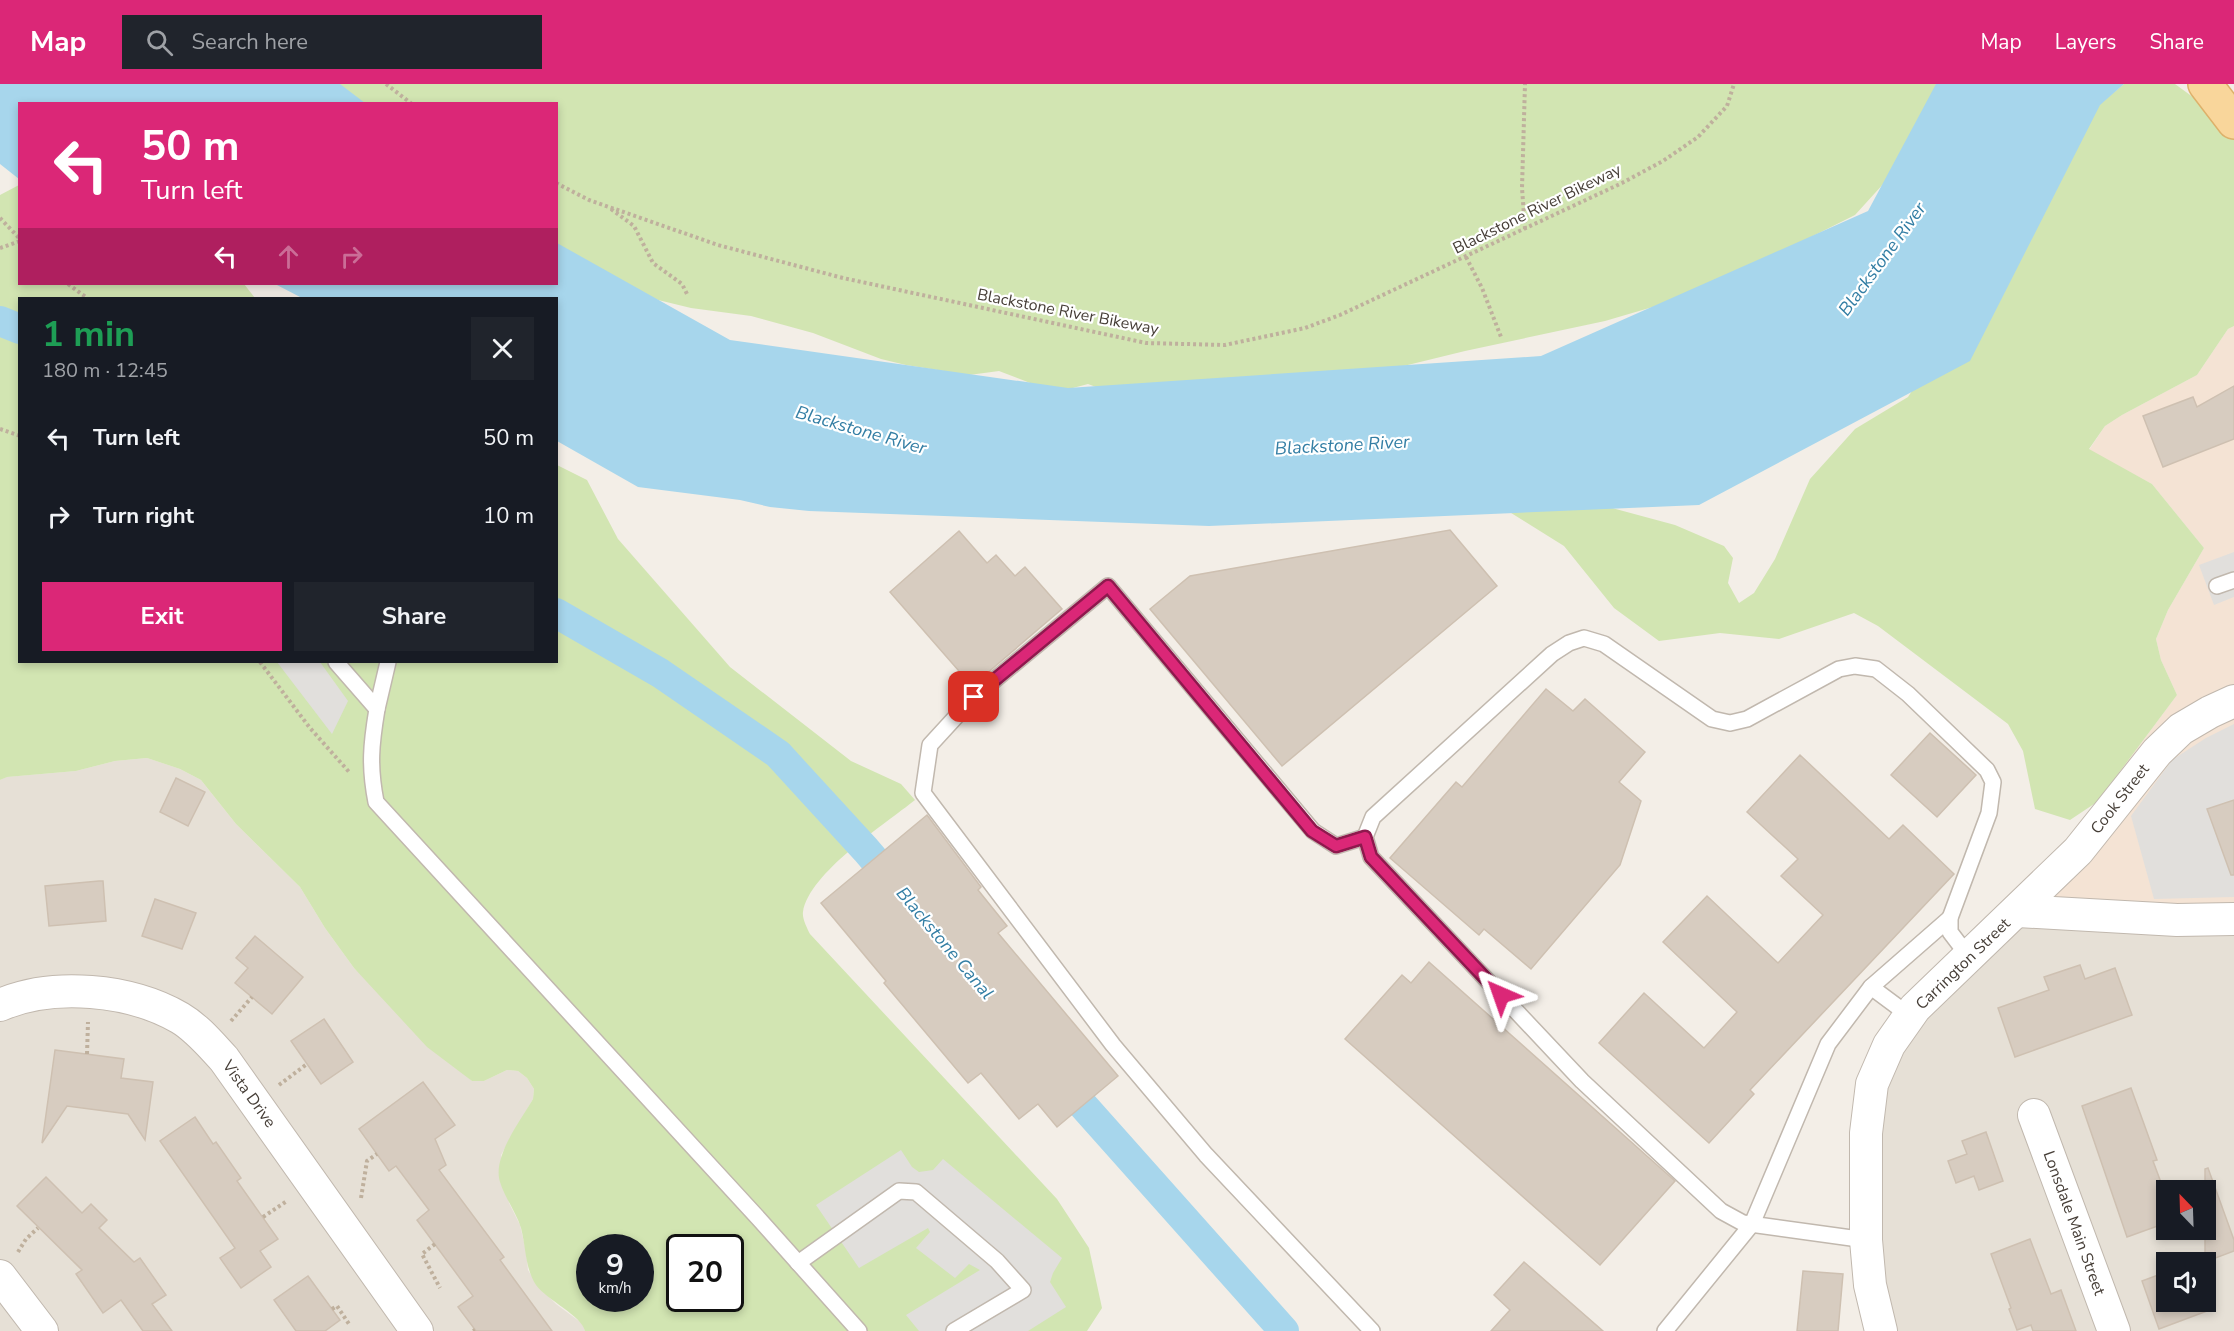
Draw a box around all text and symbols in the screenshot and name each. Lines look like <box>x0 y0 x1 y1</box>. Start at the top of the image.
search box <box>122 15 542 69</box>
text: Map <box>30 23 86 61</box>
icon: search <box>143 26 176 59</box>
text: Search here <box>191 27 308 57</box>
text: Map <box>1980 28 2022 56</box>
text: Layers <box>2055 28 2116 56</box>
text: Share <box>2149 28 2204 56</box>
text: 50 m <box>141 118 240 175</box>
icon: left <box>42 126 120 204</box>
street label: Blackstone River Bikeway <box>1449 158 1625 259</box>
text: Turn left <box>141 172 242 209</box>
water label: Blackstone River <box>1833 197 1932 321</box>
icon: left <box>209 240 242 273</box>
icon: ahead <box>272 240 305 273</box>
icon: right <box>335 240 368 273</box>
street label: Blackstone River Bikeway <box>975 284 1161 341</box>
text: 1 min <box>42 310 135 359</box>
button: close <box>471 317 534 380</box>
text: 180 m · 12:45 <box>42 357 168 384</box>
water label: Blackstone River <box>793 400 930 460</box>
icon: left <box>42 422 75 455</box>
text: Turn left <box>93 423 180 453</box>
text: 50 m <box>483 423 534 453</box>
water label: Blackstone River <box>1274 429 1410 461</box>
icon: right <box>42 500 75 533</box>
text: Turn right <box>93 501 194 531</box>
text: 10 m <box>483 501 534 531</box>
button: Exit <box>42 582 282 651</box>
button: Share <box>294 582 534 651</box>
pin <box>948 671 999 722</box>
icon: arrive <box>957 680 990 713</box>
street label: Cook Street <box>2086 759 2155 839</box>
water label: Blackstone Canal <box>891 882 999 1004</box>
street label: Carrington Street <box>1911 913 2015 1015</box>
position arrow <box>1469 963 1533 1027</box>
street label: Vista Drive <box>216 1055 281 1132</box>
street label: Lonsdale Main Street <box>2038 1148 2110 1299</box>
north arrow <box>2156 1180 2216 1240</box>
map controls <box>2156 1180 2216 1312</box>
speed limit sign: 20 <box>666 1234 744 1312</box>
text: 9 <box>606 1245 624 1286</box>
button: sound <box>2156 1252 2216 1312</box>
text: km/h <box>598 1278 632 1298</box>

